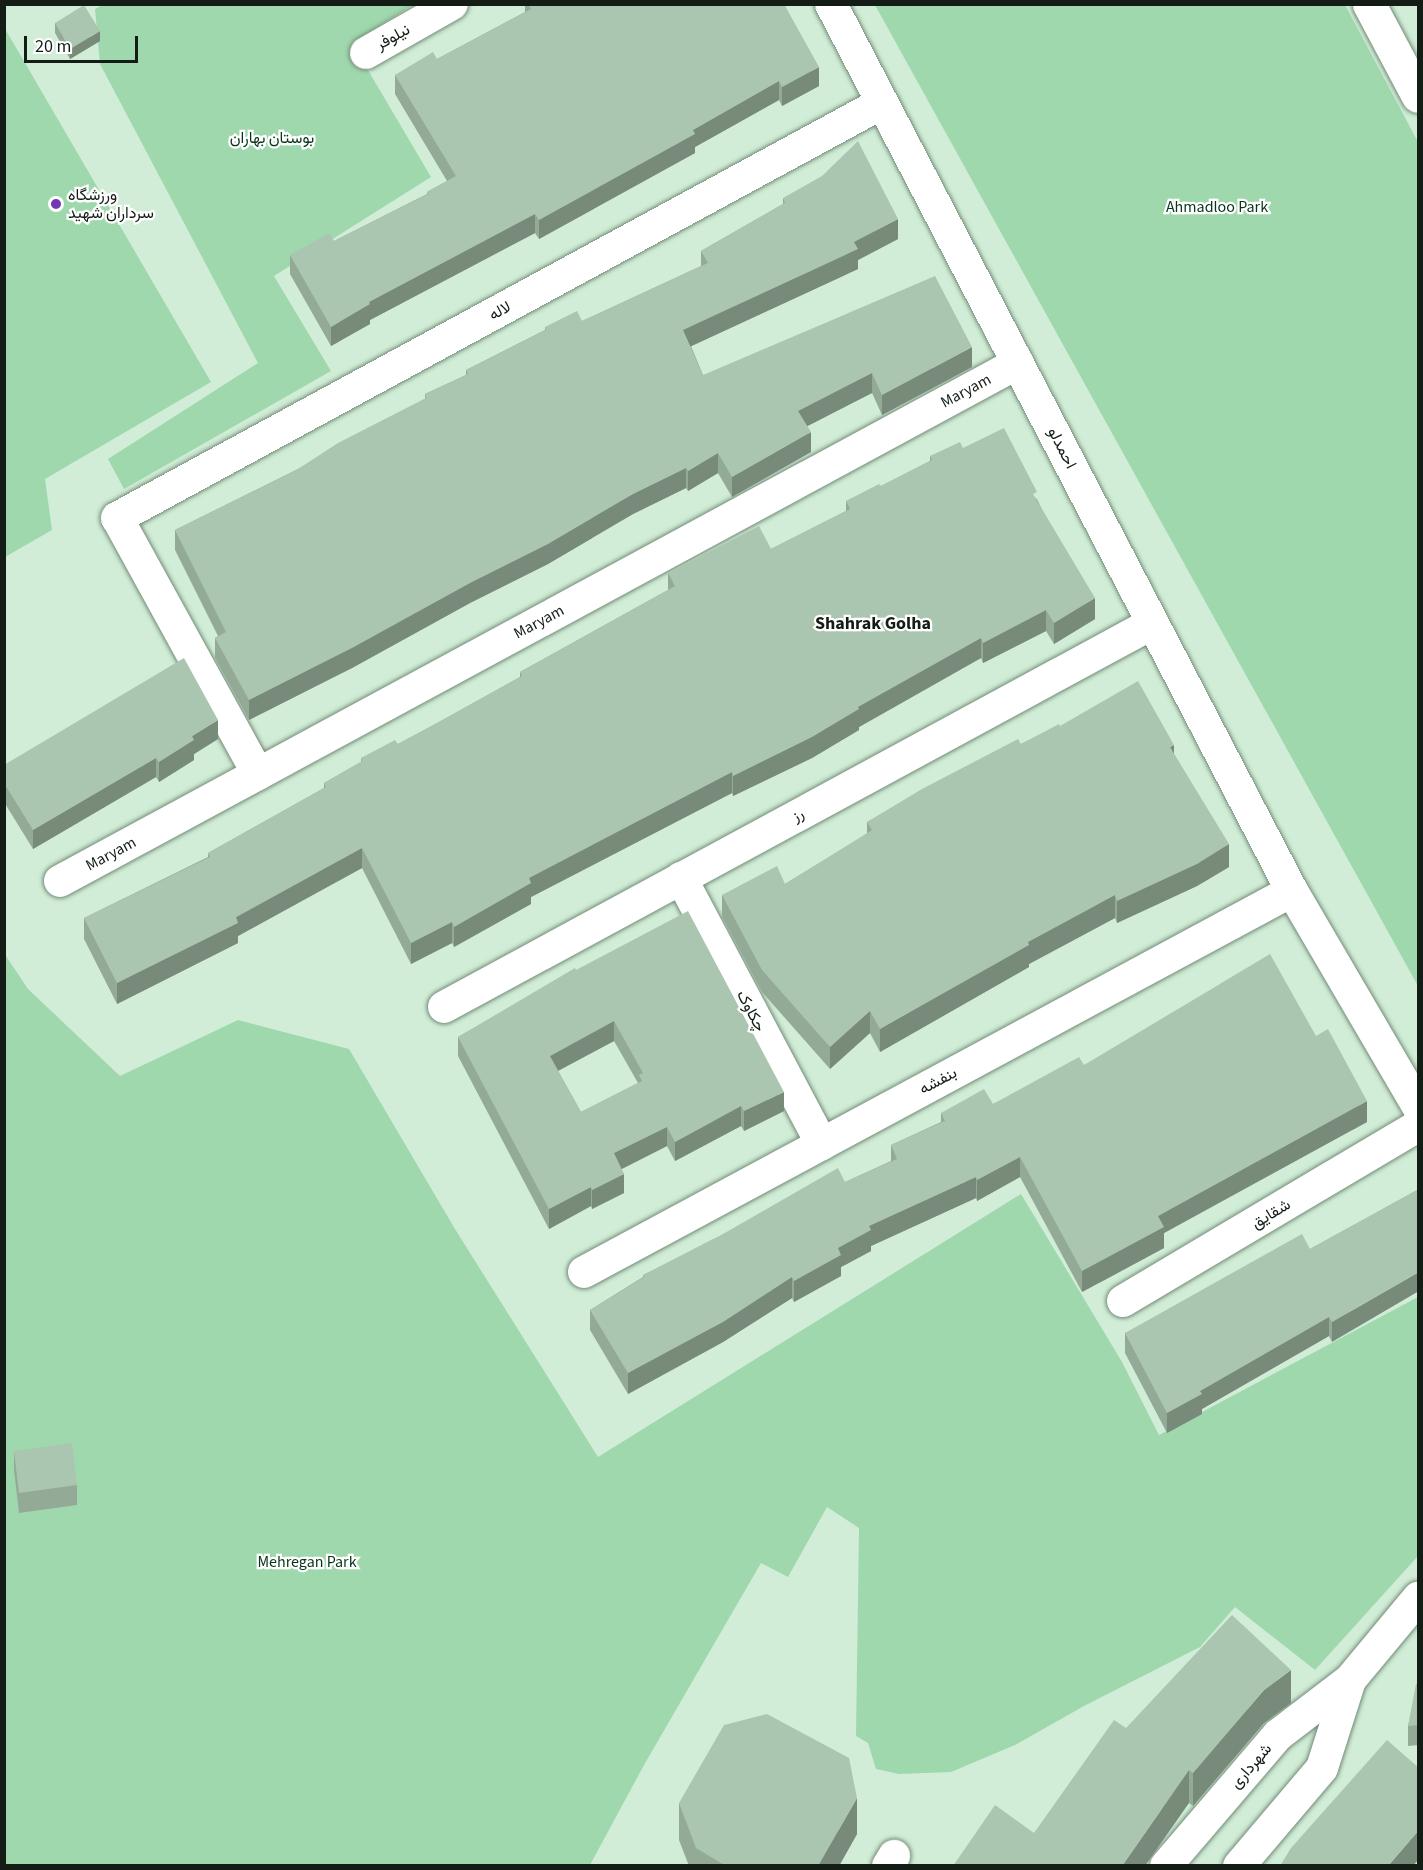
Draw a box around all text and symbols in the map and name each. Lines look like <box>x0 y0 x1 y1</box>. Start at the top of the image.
street label: نیلوفر <box>373 20 413 54</box>
scale bar <box>27 24 141 62</box>
text: 20 m <box>35 34 71 59</box>
park label: بوستان بهاران <box>230 128 314 148</box>
place label: ورزشگاه سرداران شهید <box>68 185 154 223</box>
marker: ورزشگاه سرداران شهید <box>49 197 63 211</box>
park label: Ahmadloo Park <box>1166 197 1268 217</box>
street label: لاله <box>486 297 514 325</box>
street label: Maryam <box>938 370 994 412</box>
street label: احمدلو <box>1043 424 1081 472</box>
street label: Maryam <box>511 601 567 643</box>
district label: Shahrak Golha <box>815 613 931 635</box>
street label: رز <box>789 804 807 826</box>
street label: Maryam <box>83 833 139 875</box>
street label: چکاوک <box>732 987 770 1035</box>
street label: بنفشه <box>916 1063 960 1099</box>
street label: شقایق <box>1248 1195 1294 1233</box>
park label: Mehregan Park <box>257 1552 357 1572</box>
street label: شهرداری <box>1226 1739 1276 1793</box>

